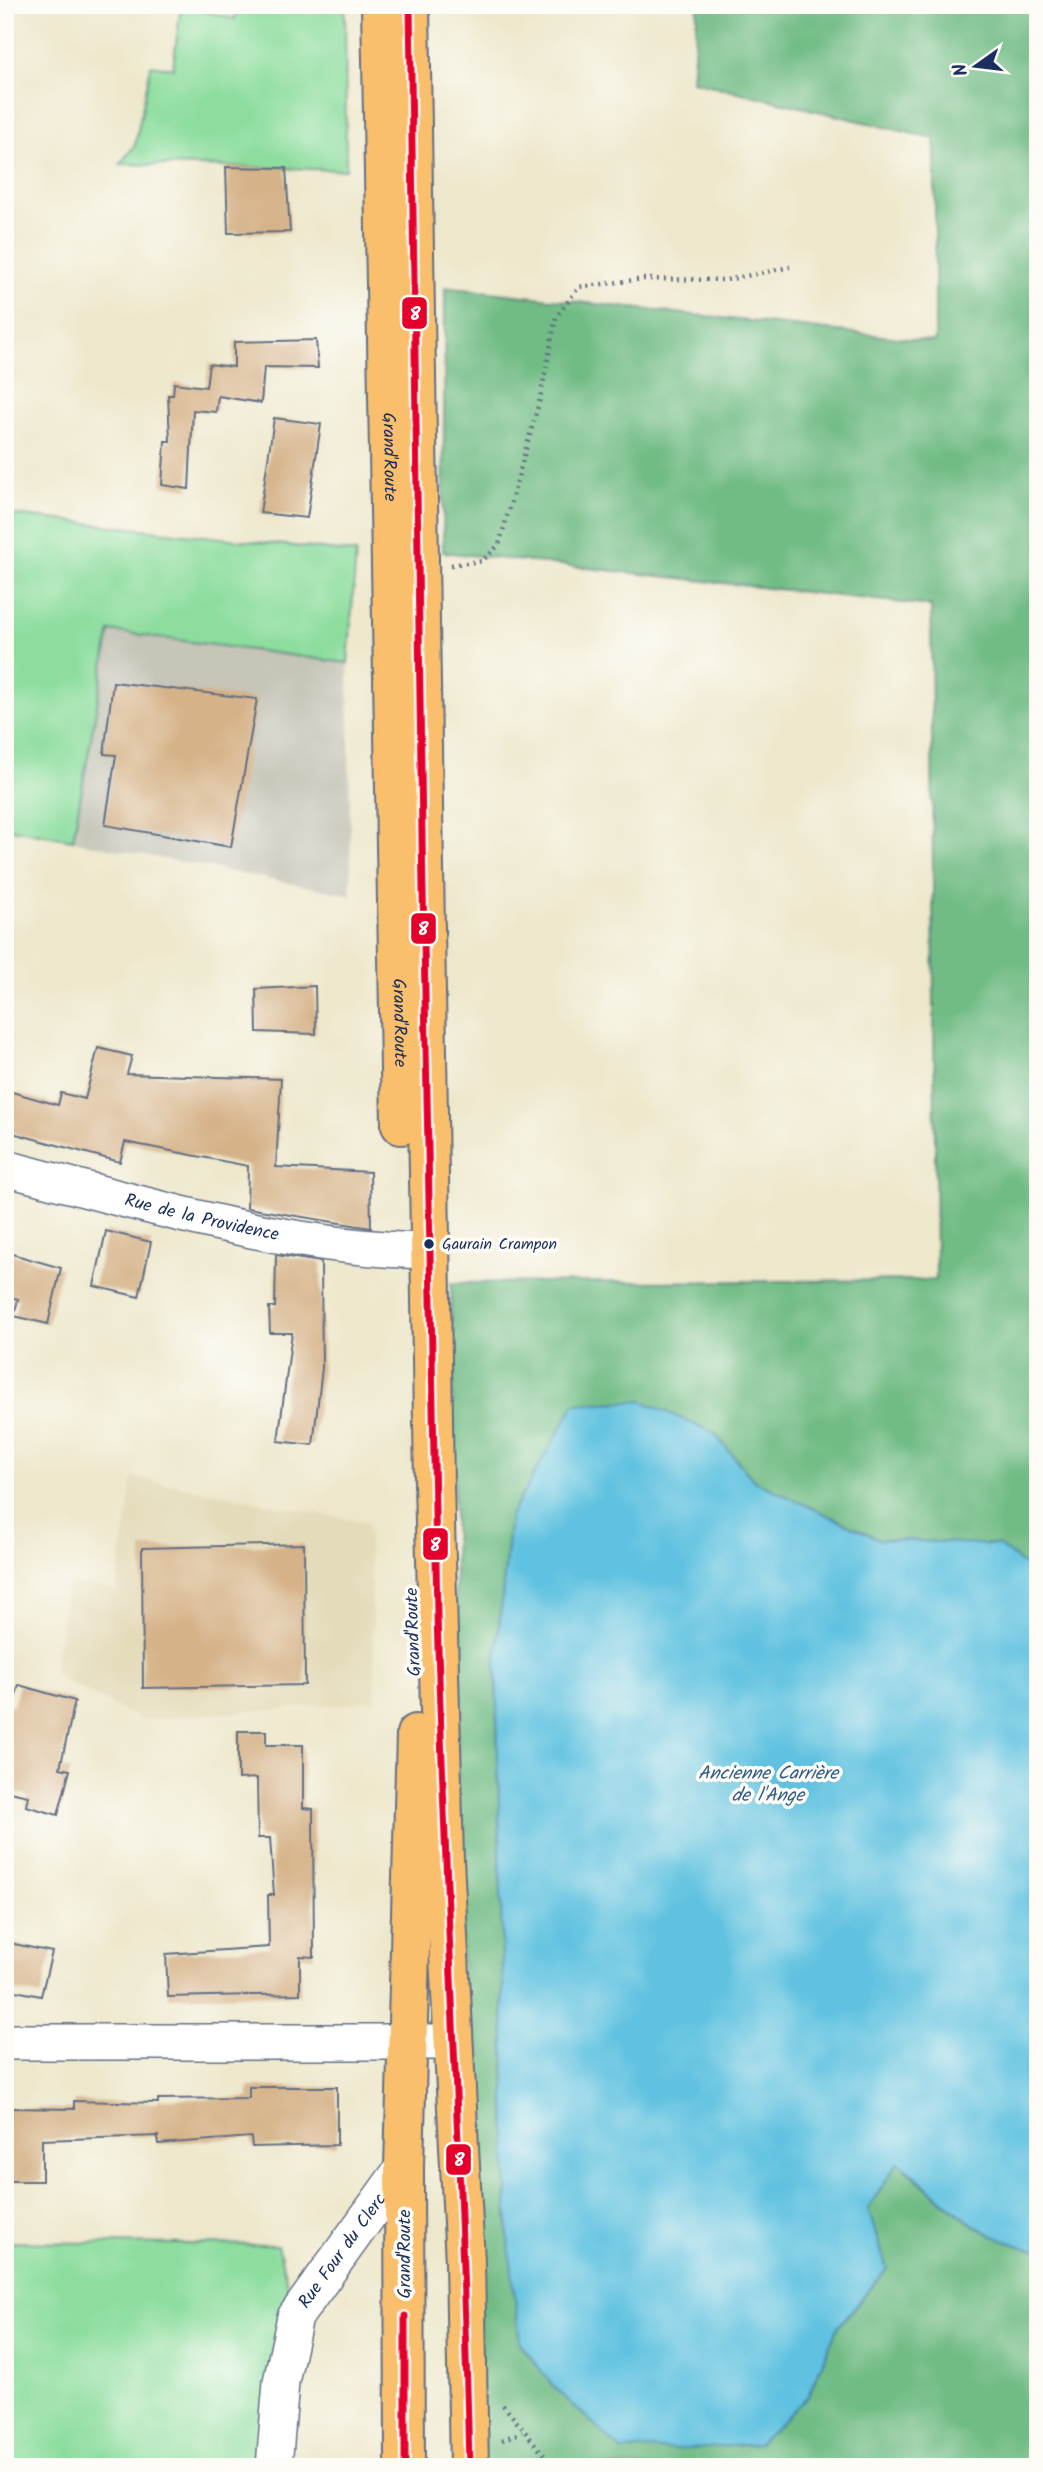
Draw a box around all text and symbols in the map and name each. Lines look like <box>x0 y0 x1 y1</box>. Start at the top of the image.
north arrow <box>942 32 1012 102</box>
text: N <box>945 60 977 79</box>
line badge: 8 <box>401 296 428 330</box>
text: 8 <box>409 300 421 330</box>
street label: Grand'Route <box>374 412 404 502</box>
line badge: 8 <box>410 912 437 945</box>
text: 8 <box>417 915 429 945</box>
street label: Grand'Route <box>384 978 414 1068</box>
street label: Rue de la Providence <box>121 1186 281 1250</box>
place label: Gaurain Crampon <box>442 1232 557 1257</box>
marker: Gaurain Crampon <box>422 1237 436 1251</box>
line badge: 8 <box>422 1527 449 1561</box>
text: 8 <box>429 1531 441 1561</box>
street label: Grand'Route <box>398 1587 430 1677</box>
water label: Ancienne Carrière de l'Ange <box>698 1759 841 1811</box>
line badge: 8 <box>445 2143 472 2176</box>
text: 8 <box>453 2146 465 2176</box>
street label: Rue Four du Clerc <box>291 2187 394 2315</box>
street label: Grand'Route <box>391 2210 420 2298</box>

